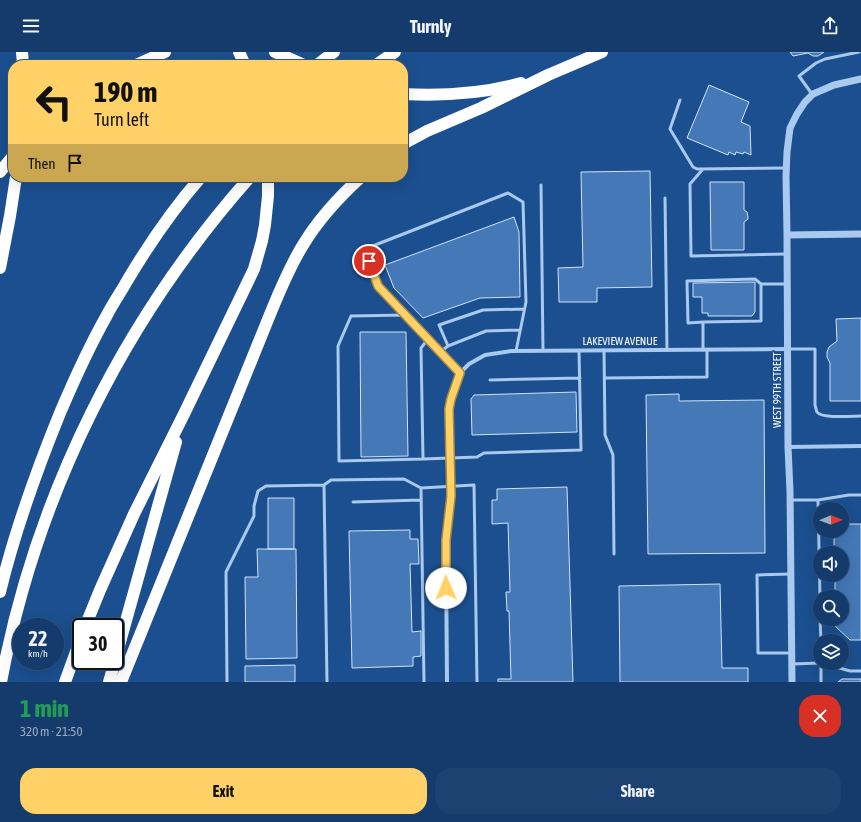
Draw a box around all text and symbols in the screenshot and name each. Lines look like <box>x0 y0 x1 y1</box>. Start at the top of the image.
icon: menu <box>20 15 42 37</box>
icon: share <box>819 15 841 37</box>
text: Turnly <box>410 16 451 37</box>
icon: left <box>28 76 80 128</box>
text: 190 m <box>94 76 157 108</box>
text: Turn left <box>94 109 149 130</box>
icon: arrive <box>64 152 86 174</box>
text: Then <box>28 155 56 172</box>
pin <box>352 244 386 278</box>
icon: arrive <box>358 250 380 272</box>
street label: LAKEVIEW AVENUE <box>583 335 658 347</box>
street label: WEST 99TH STREET <box>771 352 783 428</box>
north arrow <box>813 502 849 538</box>
map controls <box>813 502 849 670</box>
button: sound <box>813 546 849 582</box>
position arrow <box>425 567 467 609</box>
button: search <box>813 590 849 626</box>
speed limit sign: 30 <box>72 618 124 670</box>
text: 22 <box>29 627 47 650</box>
button: layers <box>813 634 849 670</box>
text: km/h <box>28 648 48 659</box>
text: 1 min <box>20 695 69 722</box>
button: close <box>799 695 841 737</box>
text: 320 m · 21:50 <box>20 724 83 739</box>
button: Exit <box>20 768 427 814</box>
button: Share <box>435 768 841 814</box>

